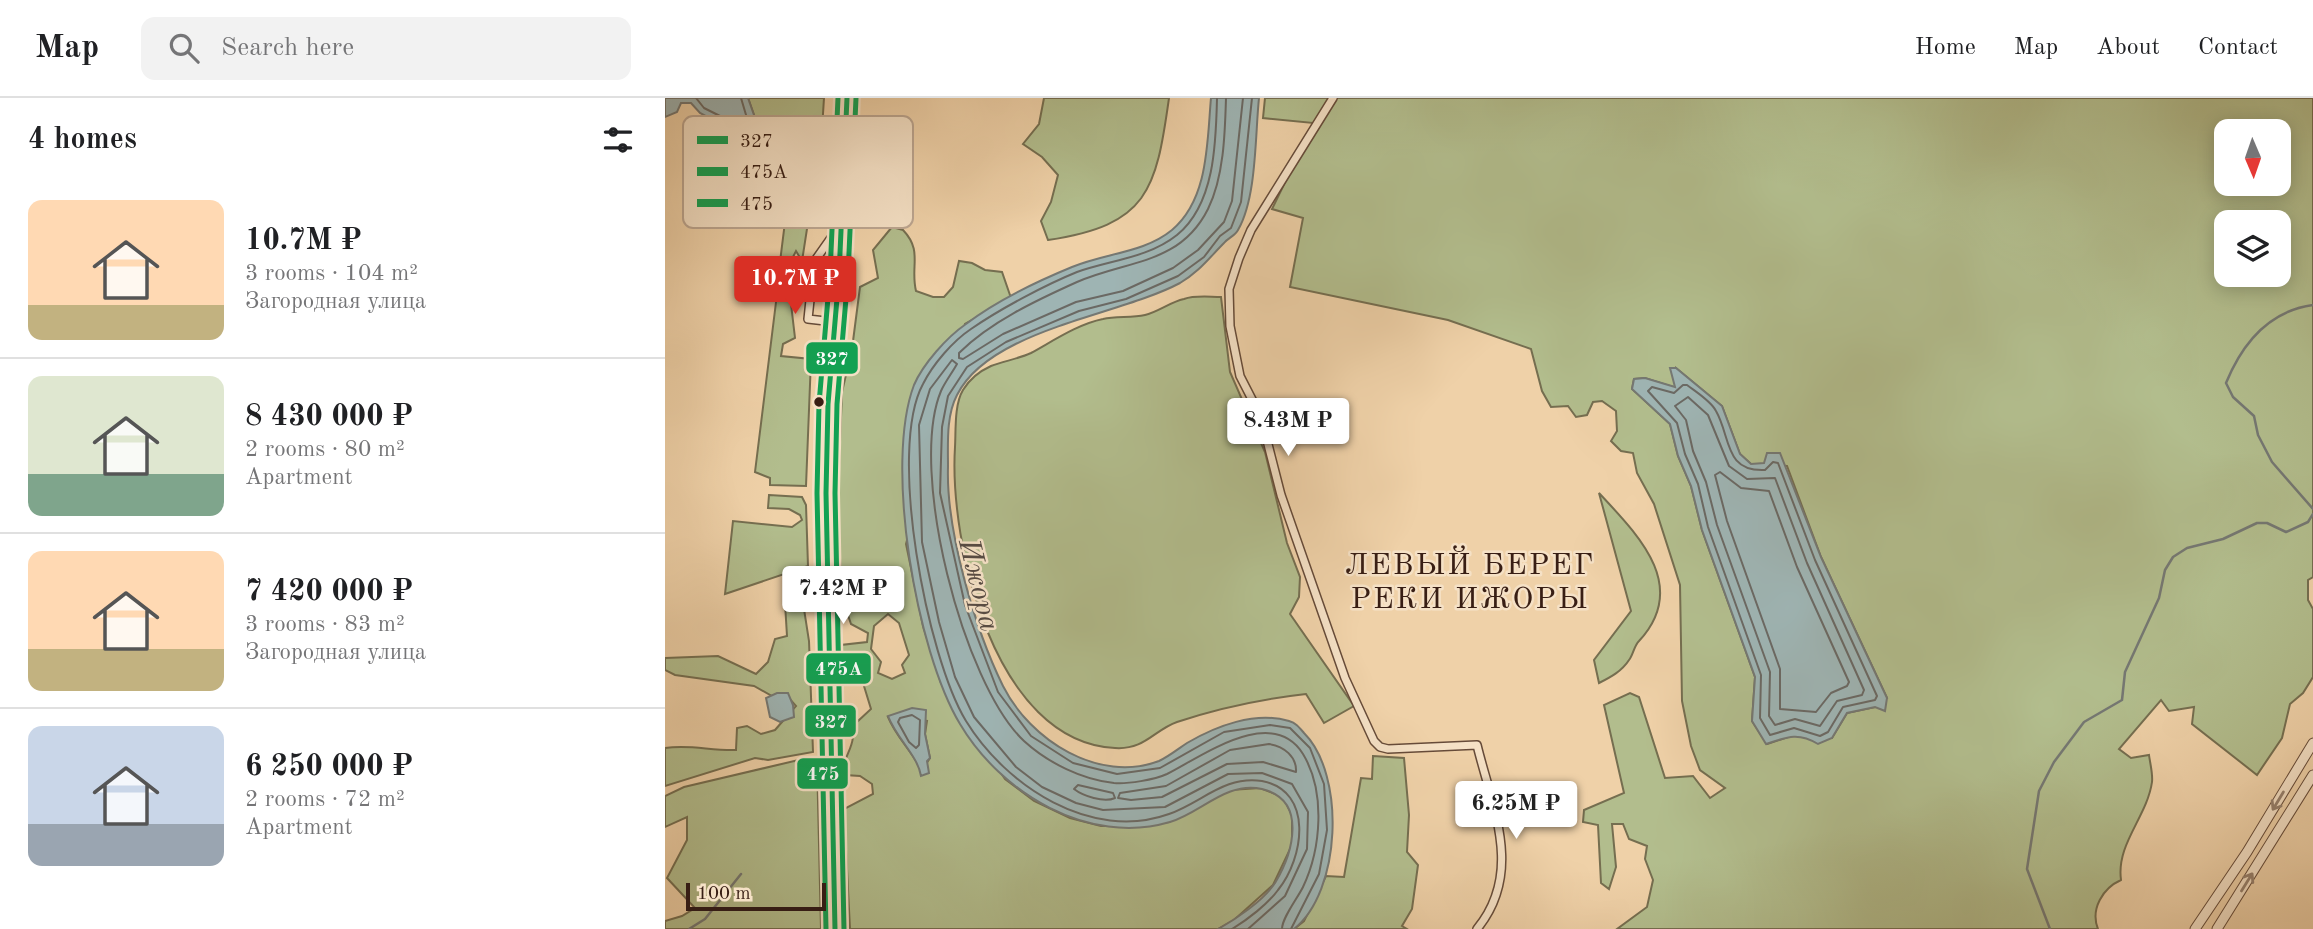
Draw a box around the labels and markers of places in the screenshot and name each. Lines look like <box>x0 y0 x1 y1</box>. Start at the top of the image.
pin: 10.7M ₽ <box>730 256 860 316</box>
unlabelled marker <box>812 395 826 409</box>
pin: 8.43M ₽ <box>1223 398 1353 458</box>
pin: 7.42M ₽ <box>778 566 908 626</box>
pin: 6.25M ₽ <box>1451 782 1581 841</box>

